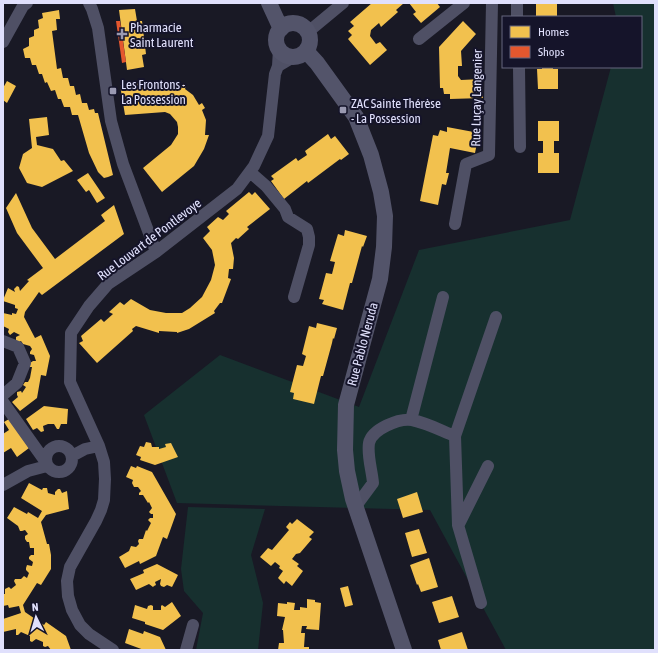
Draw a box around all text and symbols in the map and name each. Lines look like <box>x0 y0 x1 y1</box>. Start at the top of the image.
legend <box>502 16 642 68</box>
place label: Pharmacie Saint Laurent <box>130 20 194 50</box>
text: Homes <box>538 25 569 39</box>
marker: Pharmacie Saint Laurent <box>117 29 127 39</box>
text: Shops <box>538 45 564 59</box>
street label: Rue Luçay Langenier <box>468 49 485 147</box>
place label: Les Frontons - La Possession <box>121 77 186 107</box>
marker: Les Frontons - La Possession <box>108 86 118 96</box>
place label: ZAC Sainte Thérèse - La Possession <box>351 96 441 126</box>
marker: ZAC Sainte Thérèse - La Possession <box>338 105 348 115</box>
street label: Rue Louvart de Pontlevoye <box>94 195 204 283</box>
street label: Rue Pablo Neruda <box>344 301 381 388</box>
north arrow <box>16 597 56 637</box>
text: N <box>31 601 39 613</box>

